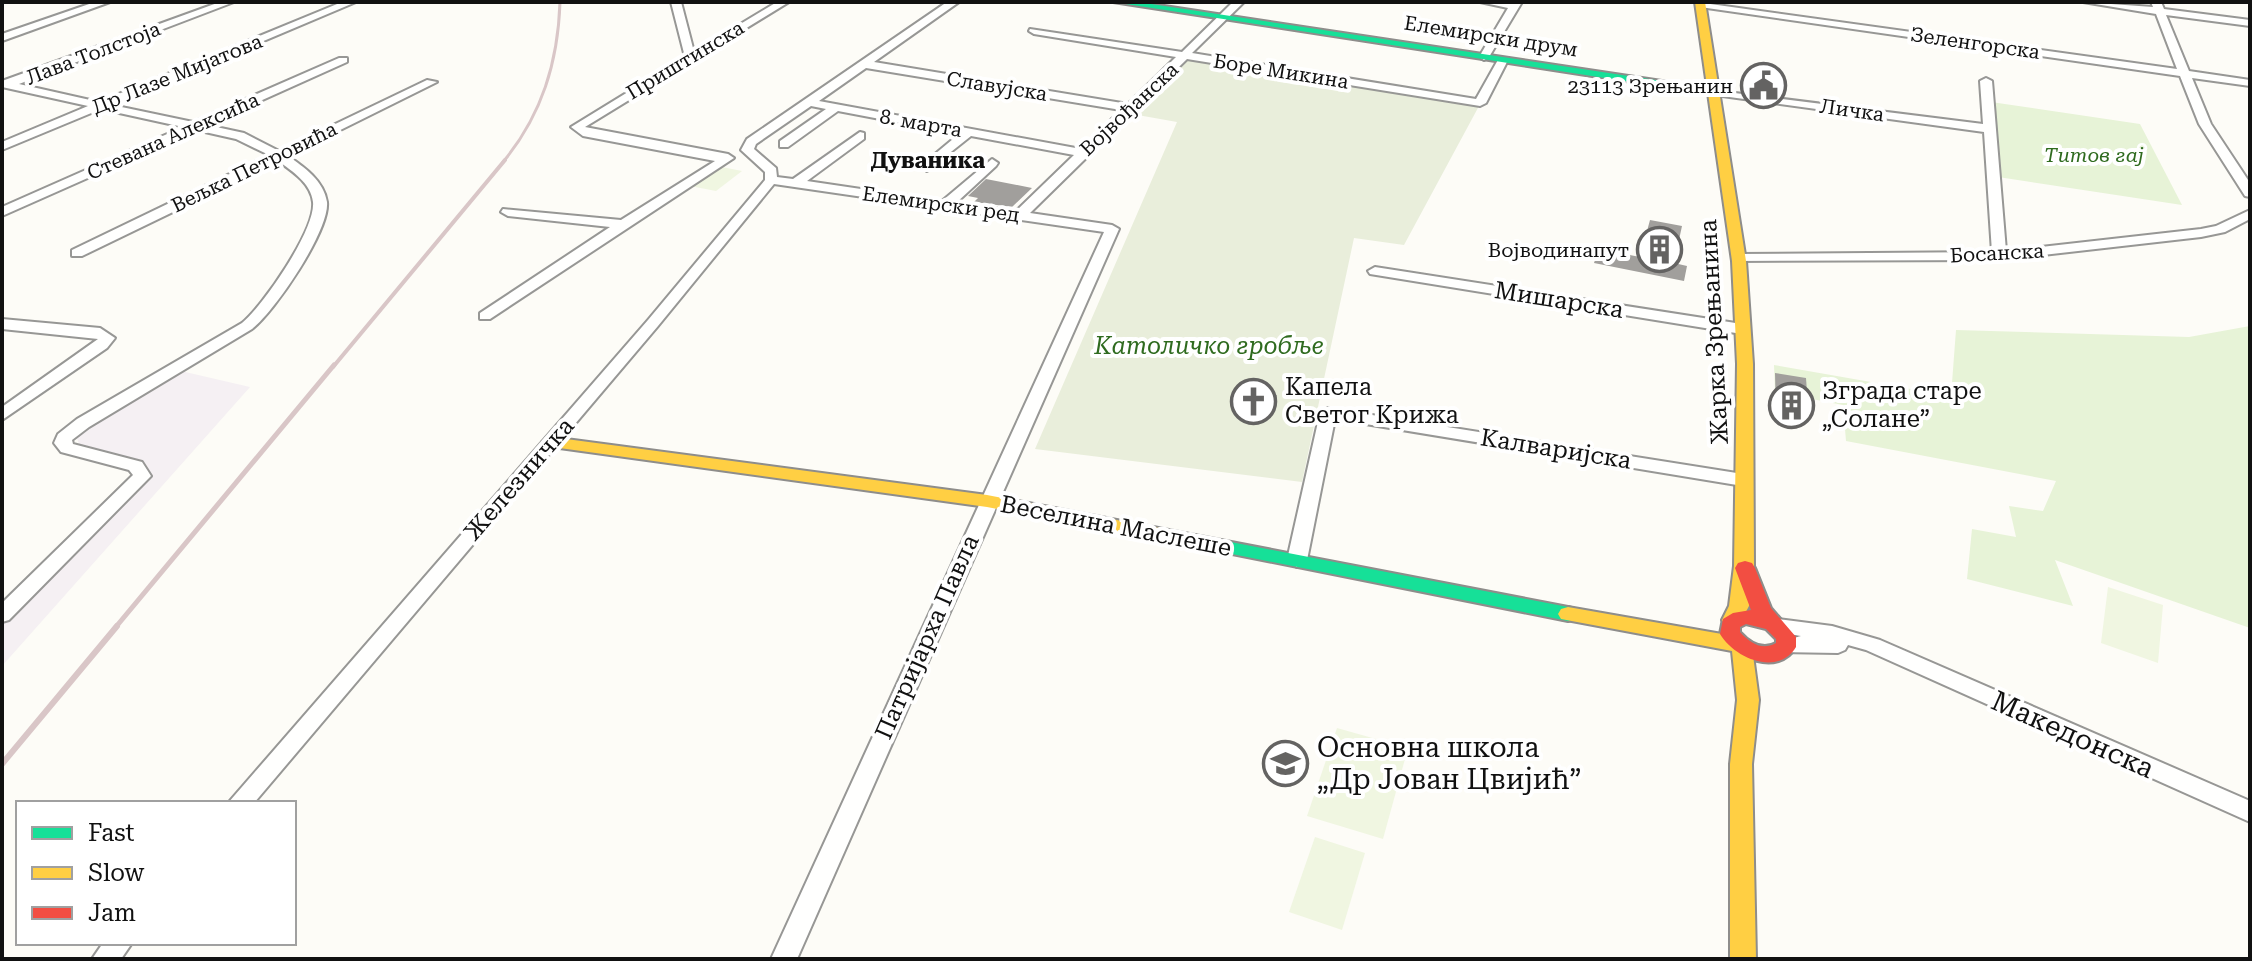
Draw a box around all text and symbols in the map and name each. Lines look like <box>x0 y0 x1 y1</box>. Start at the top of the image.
street label: Елемирски друм <box>1403 10 1579 62</box>
street label: Приштинска <box>622 15 748 105</box>
street label: Лава Толстоја <box>22 16 164 90</box>
street label: Зеленгорска <box>1909 22 2041 64</box>
street label: Др Лазе Мијатова <box>88 29 266 119</box>
street label: Боре Микина <box>1212 48 1351 94</box>
street label: Војвођанска <box>1075 57 1183 161</box>
public building icon: 23113 Зрењанин <box>1740 62 1788 110</box>
street label: Славујска <box>945 66 1049 106</box>
place label: 23113 Зрењанин <box>1568 74 1733 98</box>
street label: Стевана Алексића <box>83 87 263 185</box>
street label: Личка <box>1818 94 1886 126</box>
street label: 8. марта <box>878 104 964 142</box>
street label: Вељка Петровића <box>167 116 341 217</box>
park label: Титов гај <box>2044 143 2144 167</box>
district label: Дуваника <box>871 148 985 173</box>
street label: Елемирски ред <box>861 181 1022 227</box>
street label: Жарка Зрењанина <box>1694 219 1734 445</box>
building icon: Војводинапут <box>1636 226 1684 274</box>
place label: Војводинапут <box>1488 238 1629 262</box>
street label: Босанска <box>1949 239 2045 267</box>
street label: Мишарска <box>1492 276 1626 324</box>
park label: Католичко гробље <box>1093 332 1324 360</box>
place label: Капела Светог Крижа <box>1285 373 1459 429</box>
church icon: Капела Светог Крижа <box>1230 377 1278 425</box>
place label: Зграда старе „Солане” <box>1822 377 1982 433</box>
building icon: Зграда старе „Солане” <box>1767 381 1815 429</box>
street label: Железничка <box>458 412 580 546</box>
street label: Калваријска <box>1479 423 1633 475</box>
street label: Веселина Маслеше <box>998 490 1234 562</box>
street label: Патријарха Павла <box>869 531 985 743</box>
street label: Македонска <box>1986 684 2159 785</box>
place label: Основна школа „Др Јован Цвијић” <box>1317 731 1581 796</box>
school or university icon: Основна школа „Др Јован Цвијић” <box>1262 739 1310 787</box>
legend <box>16 801 296 945</box>
text: Fast <box>88 819 135 847</box>
text: Slow <box>88 859 145 887</box>
text: Jam <box>88 899 136 927</box>

